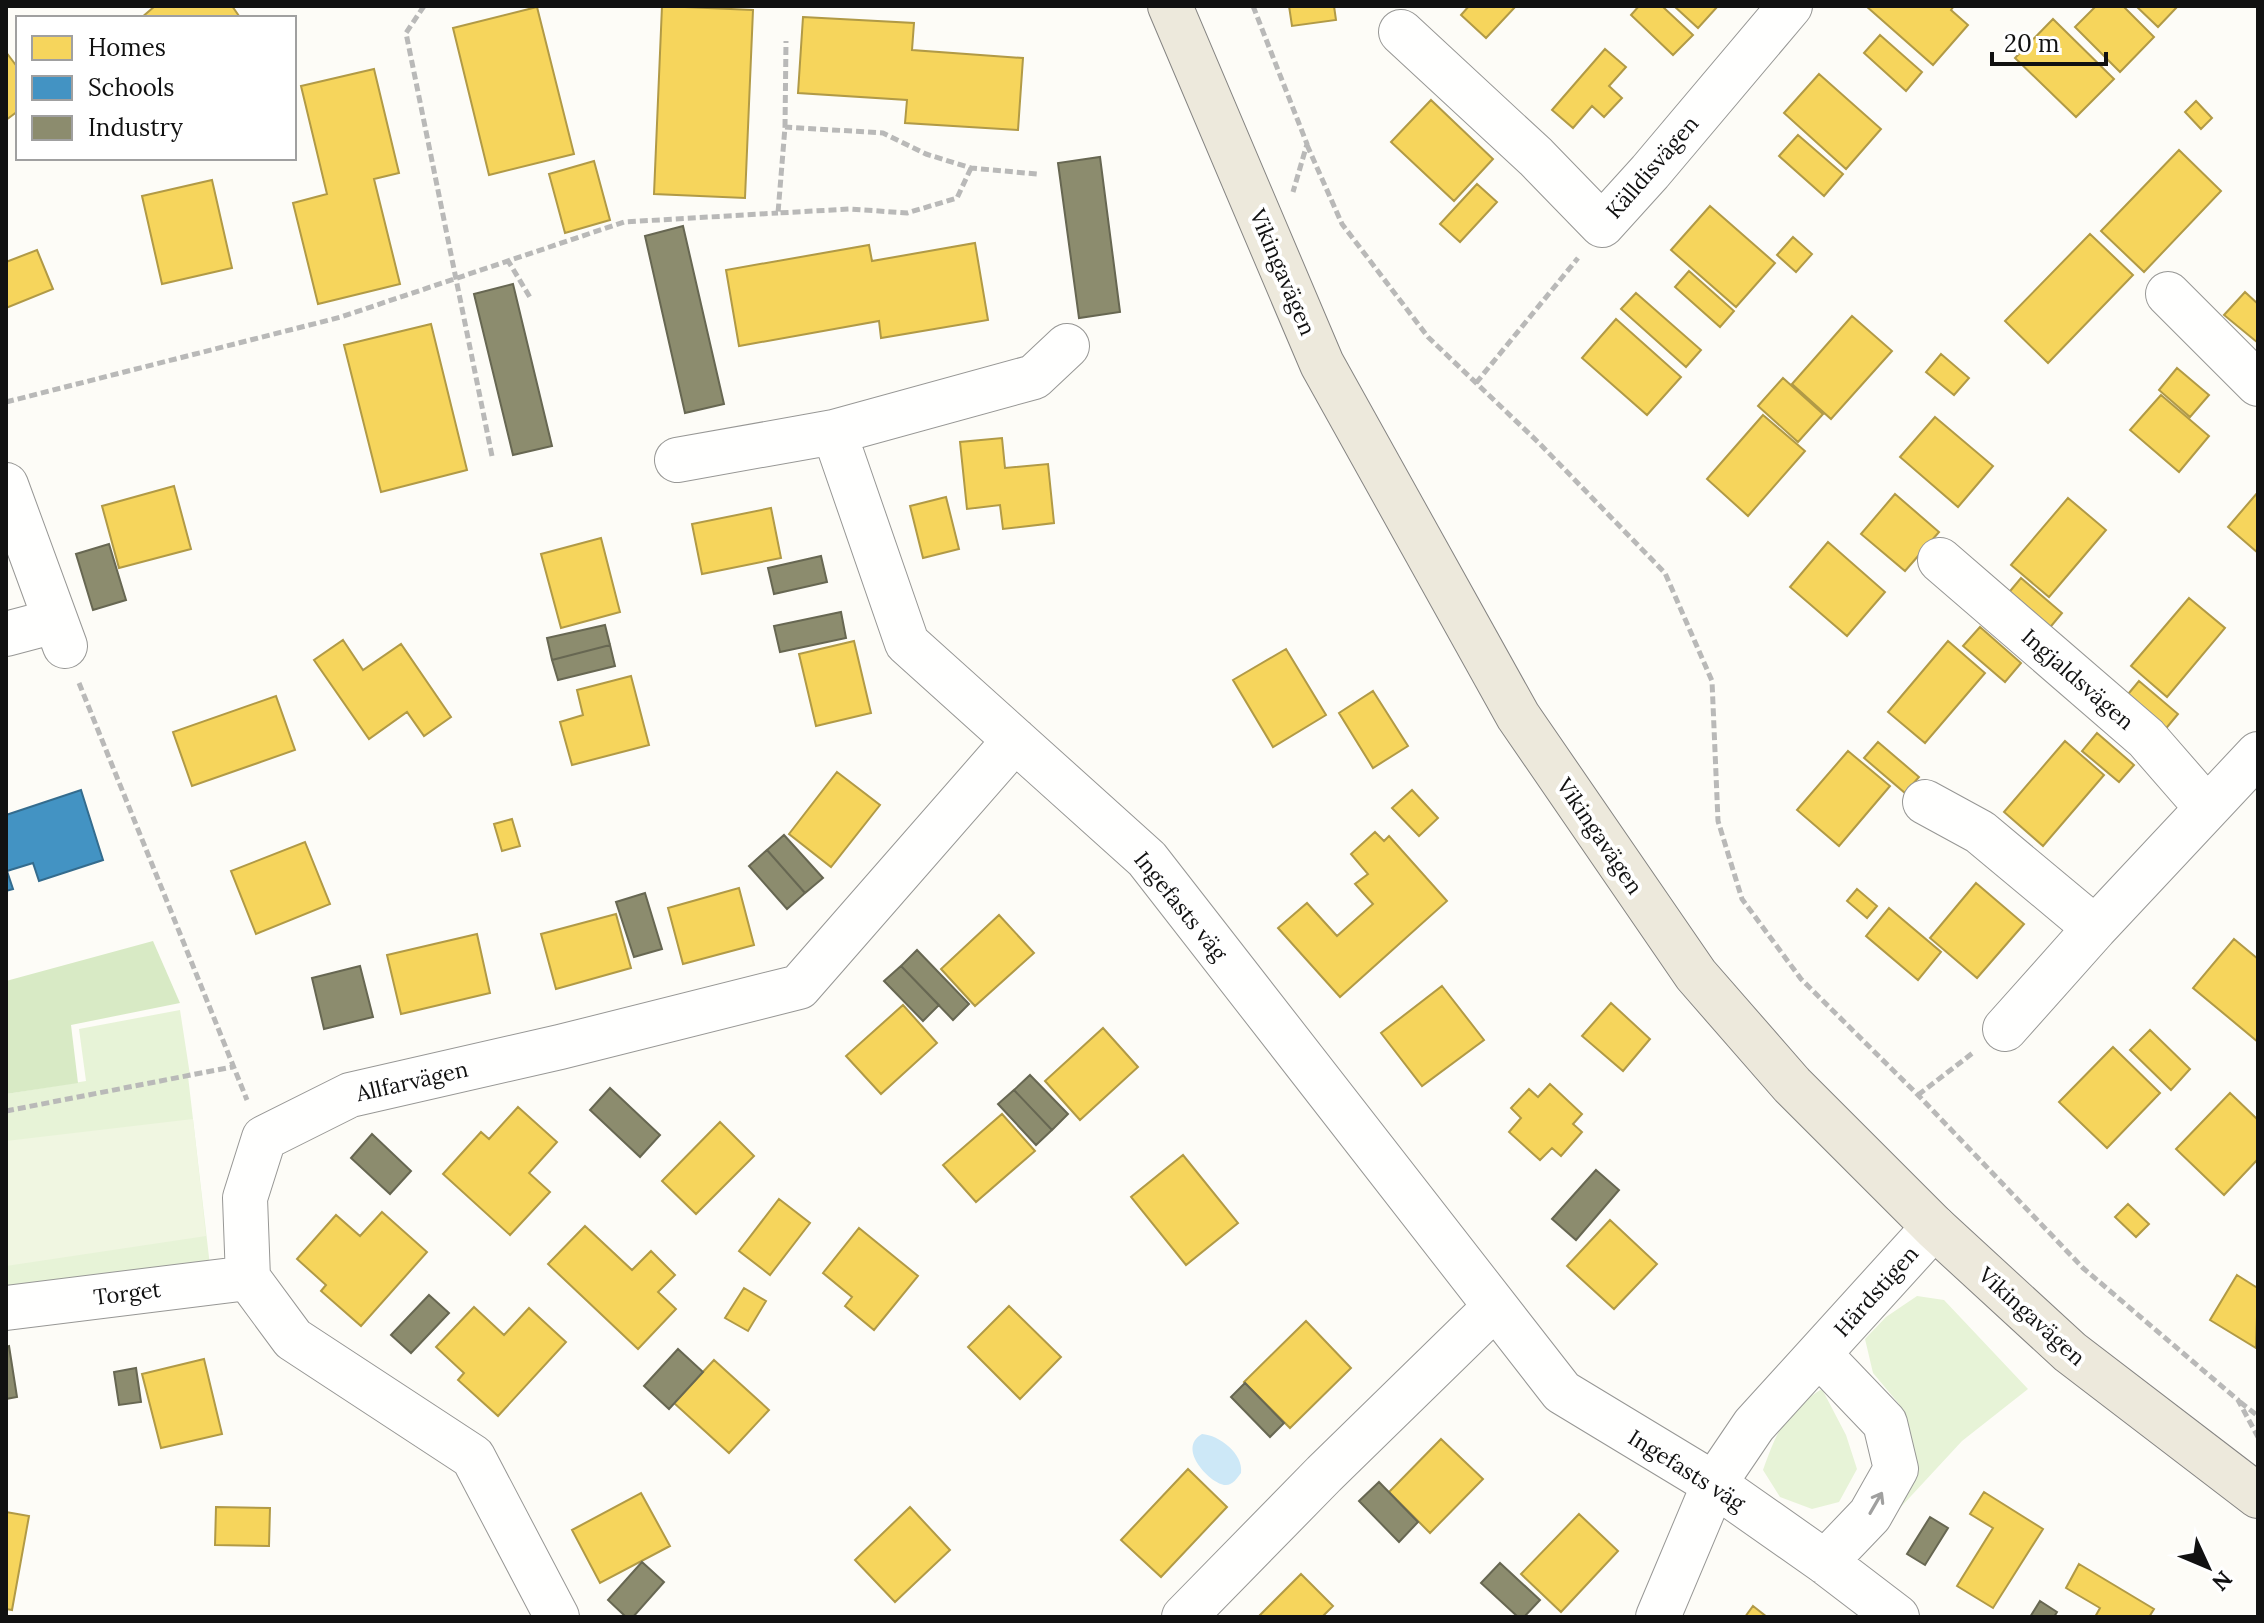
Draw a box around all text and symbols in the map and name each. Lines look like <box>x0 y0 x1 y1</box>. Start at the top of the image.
legend <box>16 16 296 160</box>
scale bar <box>1992 16 2106 66</box>
text: 20 m <box>2004 28 2060 59</box>
text: Homes <box>88 32 166 63</box>
text: Schools <box>88 72 174 103</box>
street label: Källdisvägen <box>1600 110 1704 224</box>
text: Industry <box>88 112 183 143</box>
street label: Vikingavägen <box>1243 204 1322 339</box>
street label: Ingjaldsvägen <box>2016 622 2140 736</box>
street label: Vikingavägen <box>1550 772 1649 900</box>
street label: Ingefasts väg <box>1128 846 1234 967</box>
street label: Allfarvägen <box>352 1055 471 1108</box>
street label: Härdstigen <box>1828 1240 1924 1342</box>
street label: Vikingavägen <box>1972 1260 2091 1371</box>
street label: Torget <box>92 1275 163 1311</box>
street label: Ingefasts väg <box>1623 1423 1751 1517</box>
one-way arrow <box>1868 1492 1884 1515</box>
north arrow <box>2168 1527 2248 1607</box>
text: N <box>2206 1565 2238 1597</box>

